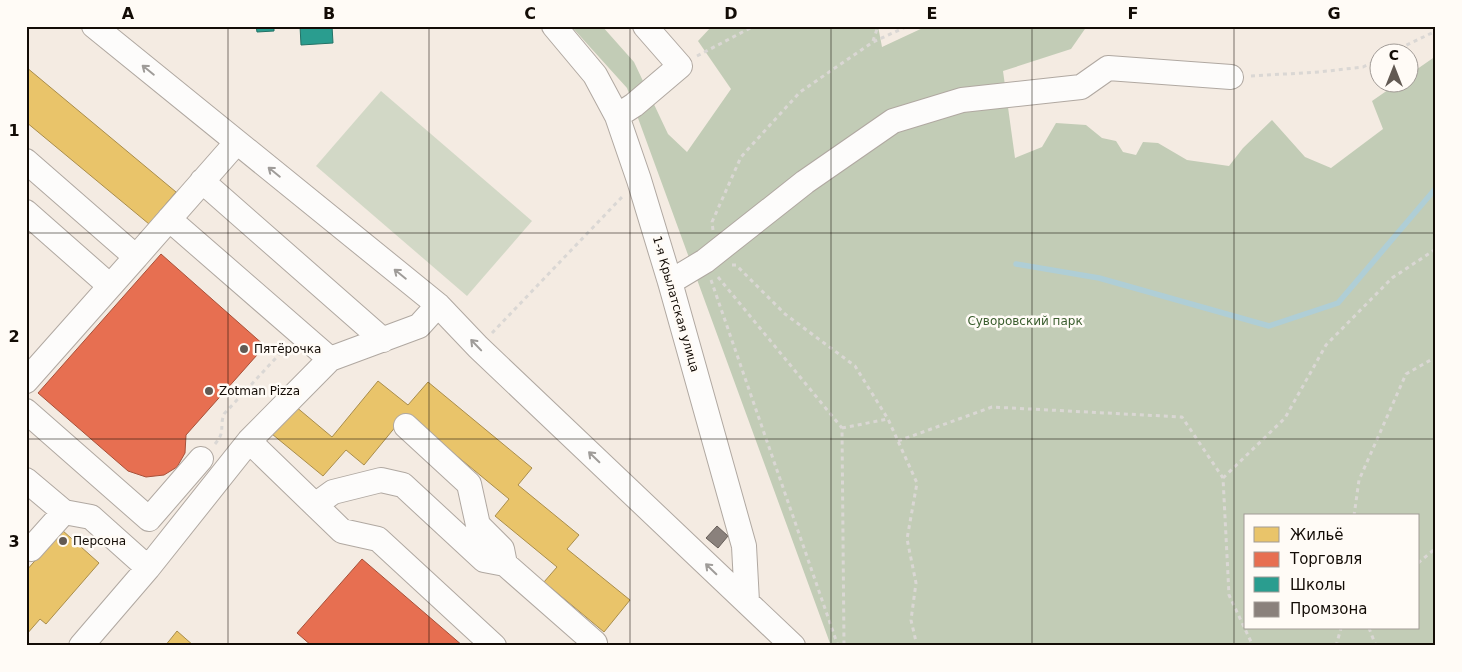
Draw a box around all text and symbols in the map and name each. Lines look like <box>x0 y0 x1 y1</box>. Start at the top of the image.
text: A <box>122 4 135 23</box>
text: B <box>323 4 335 23</box>
text: C <box>524 4 536 23</box>
text: D <box>724 4 738 23</box>
text: E <box>927 4 937 23</box>
text: F <box>1128 4 1138 23</box>
text: G <box>1327 4 1341 23</box>
north arrow <box>1370 42 1420 92</box>
text: С <box>1389 47 1399 63</box>
one-way arrow <box>142 64 155 75</box>
text: 1 <box>8 121 20 140</box>
one-way arrow <box>268 166 281 177</box>
street label: 1-я Крылатская улица <box>650 234 702 374</box>
one-way arrow <box>394 269 407 280</box>
park label: Суворовский парк <box>967 314 1083 328</box>
text: 2 <box>8 327 20 346</box>
one-way arrow <box>470 338 482 351</box>
place label: Пятёрочка <box>254 342 321 356</box>
marker: Пятёрочка <box>238 343 250 355</box>
place label: Zotman Pizza <box>219 384 300 398</box>
marker: Zotman Pizza <box>203 385 215 397</box>
one-way arrow <box>587 451 600 463</box>
legend <box>1244 514 1420 630</box>
text: Жильё <box>1290 526 1344 544</box>
text: 3 <box>8 532 20 551</box>
place label: Персона <box>73 534 126 548</box>
marker: Персона <box>57 535 69 547</box>
text: Торговля <box>1289 550 1362 568</box>
one-way arrow <box>705 563 718 575</box>
text: Школы <box>1290 576 1346 594</box>
text: Промзона <box>1290 600 1367 618</box>

